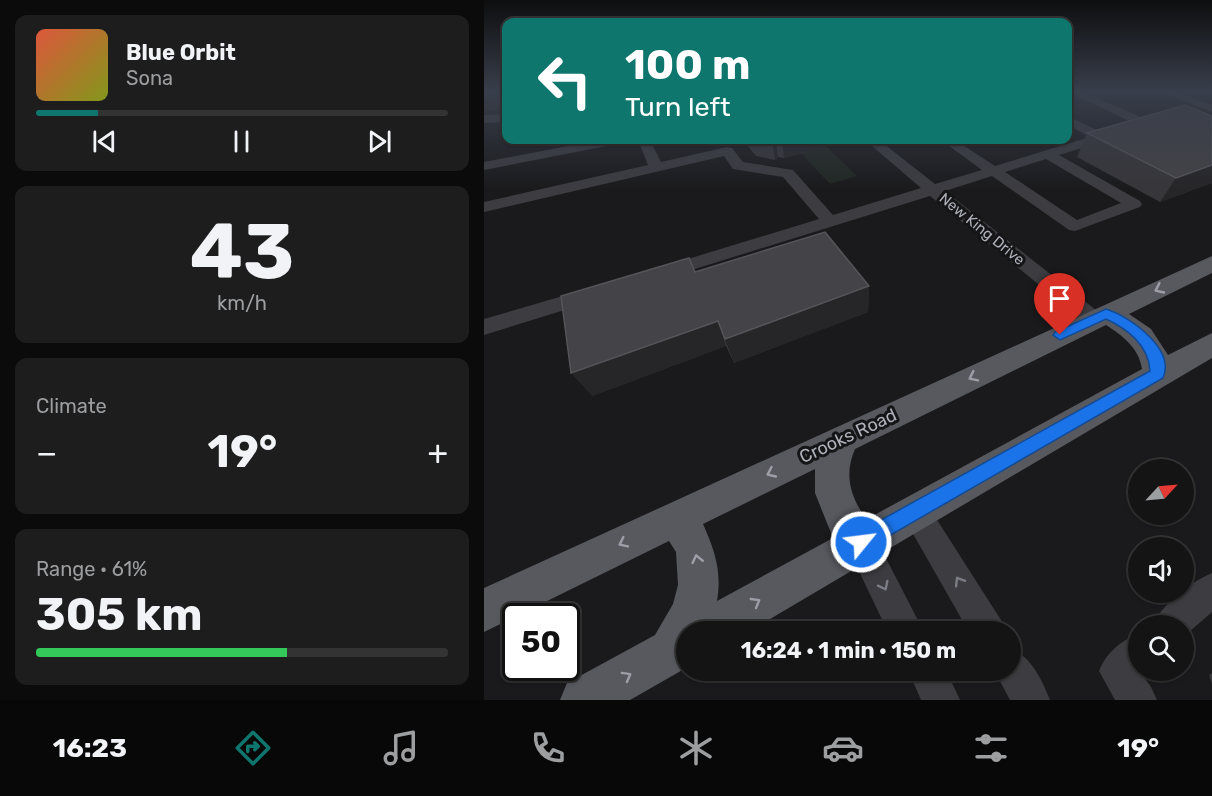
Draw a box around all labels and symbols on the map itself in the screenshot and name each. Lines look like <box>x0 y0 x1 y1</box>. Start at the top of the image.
street label: New King Drive <box>936 189 1028 269</box>
pin <box>1034 273 1085 335</box>
one-way arrow <box>1154 281 1165 293</box>
one-way arrow <box>968 369 979 381</box>
street label: Crooks Road <box>796 404 900 468</box>
north arrow <box>1128 459 1194 525</box>
one-way arrow <box>766 465 777 477</box>
position arrow <box>829 510 893 574</box>
one-way arrow <box>618 536 629 548</box>
one-way arrow <box>691 554 704 564</box>
one-way arrow <box>955 577 967 587</box>
one-way arrow <box>877 580 888 591</box>
one-way arrow <box>750 598 760 610</box>
speed limit sign: 50 <box>502 603 580 681</box>
one-way arrow <box>621 672 631 683</box>

